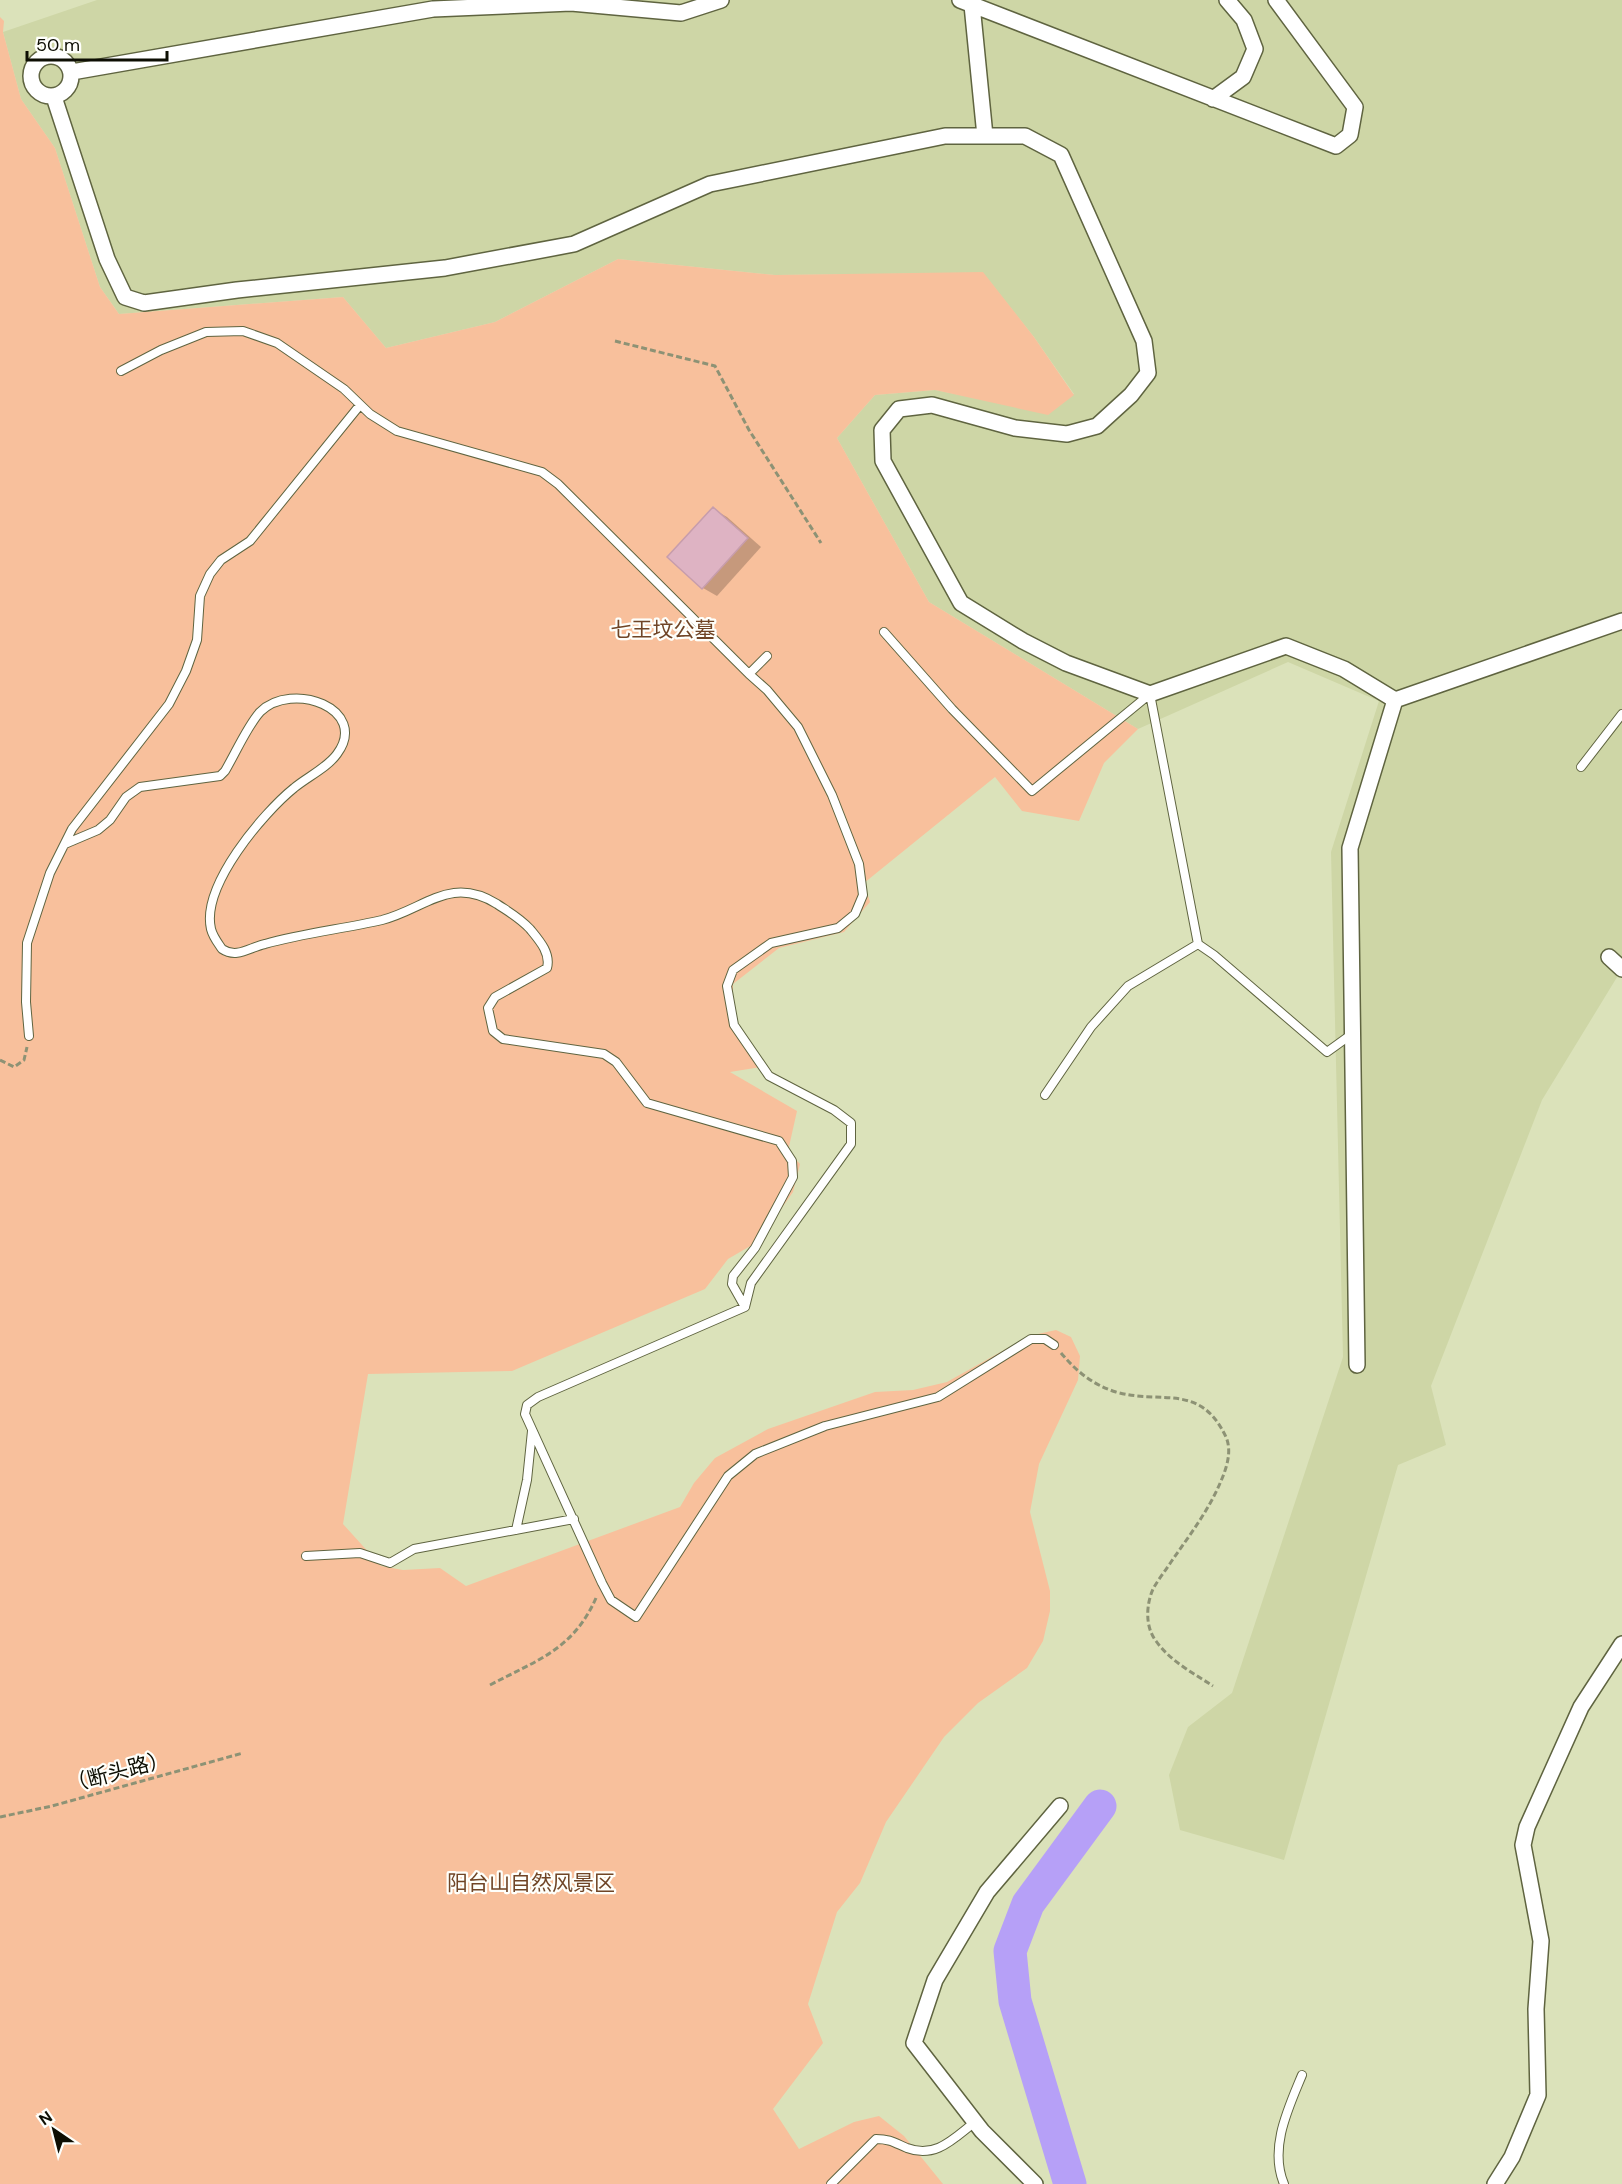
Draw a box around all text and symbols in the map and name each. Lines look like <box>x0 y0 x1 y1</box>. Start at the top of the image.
scale bar <box>27 24 166 62</box>
text: 50 m <box>36 33 80 57</box>
park label: 七王坟公墓 <box>611 616 716 644</box>
street label: （断头路） <box>64 1745 172 1799</box>
park label: 阳台山自然风景区 <box>447 1869 615 1897</box>
north arrow <box>24 2100 84 2160</box>
text: N <box>35 2106 56 2130</box>

